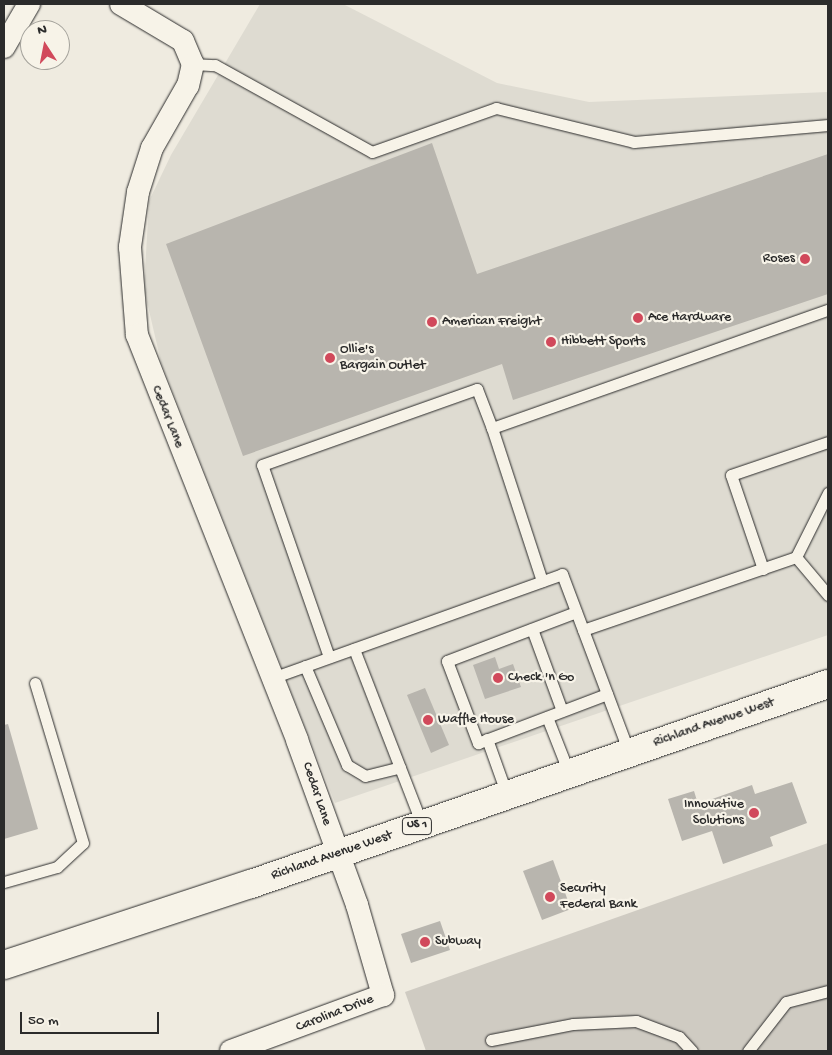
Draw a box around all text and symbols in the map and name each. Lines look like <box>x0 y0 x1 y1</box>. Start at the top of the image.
north arrow <box>20 20 70 70</box>
text: N <box>36 22 48 40</box>
place label: Roses <box>763 251 795 267</box>
marker: Roses <box>799 253 811 265</box>
place label: Ace Hardware <box>648 310 731 326</box>
marker: Ace Hardware <box>632 312 644 324</box>
place label: American Freight <box>442 314 541 330</box>
marker: American Freight <box>426 316 438 328</box>
place label: Hibbett Sports <box>561 334 645 350</box>
marker: Hibbett Sports <box>545 336 557 348</box>
place label: Ollie's Bargain Outlet <box>340 342 425 374</box>
marker: Ollie's Bargain Outlet <box>324 352 336 364</box>
street label: Cedar Lane <box>147 383 187 451</box>
place label: Check 'n Go <box>508 670 574 686</box>
marker: Check 'n Go <box>492 672 504 684</box>
street label: Richland Avenue West <box>651 694 777 752</box>
place label: Waffle House <box>438 712 514 728</box>
marker: Waffle House <box>422 714 434 726</box>
street label: Cedar Lane <box>297 760 335 828</box>
place label: Innovative Solutions <box>684 797 744 830</box>
marker: Innovative Solutions <box>748 807 760 819</box>
road number: US 1 <box>401 816 433 836</box>
street label: Richland Avenue West <box>269 827 395 885</box>
place label: Security Federal Bank <box>560 881 637 914</box>
marker: Security Federal Bank <box>544 891 556 903</box>
place label: Subway <box>435 934 481 950</box>
marker: Subway <box>419 936 431 948</box>
street label: Carolina Drive <box>294 991 376 1037</box>
scale bar <box>22 1002 161 1034</box>
text: 50 m <box>28 1012 59 1030</box>

